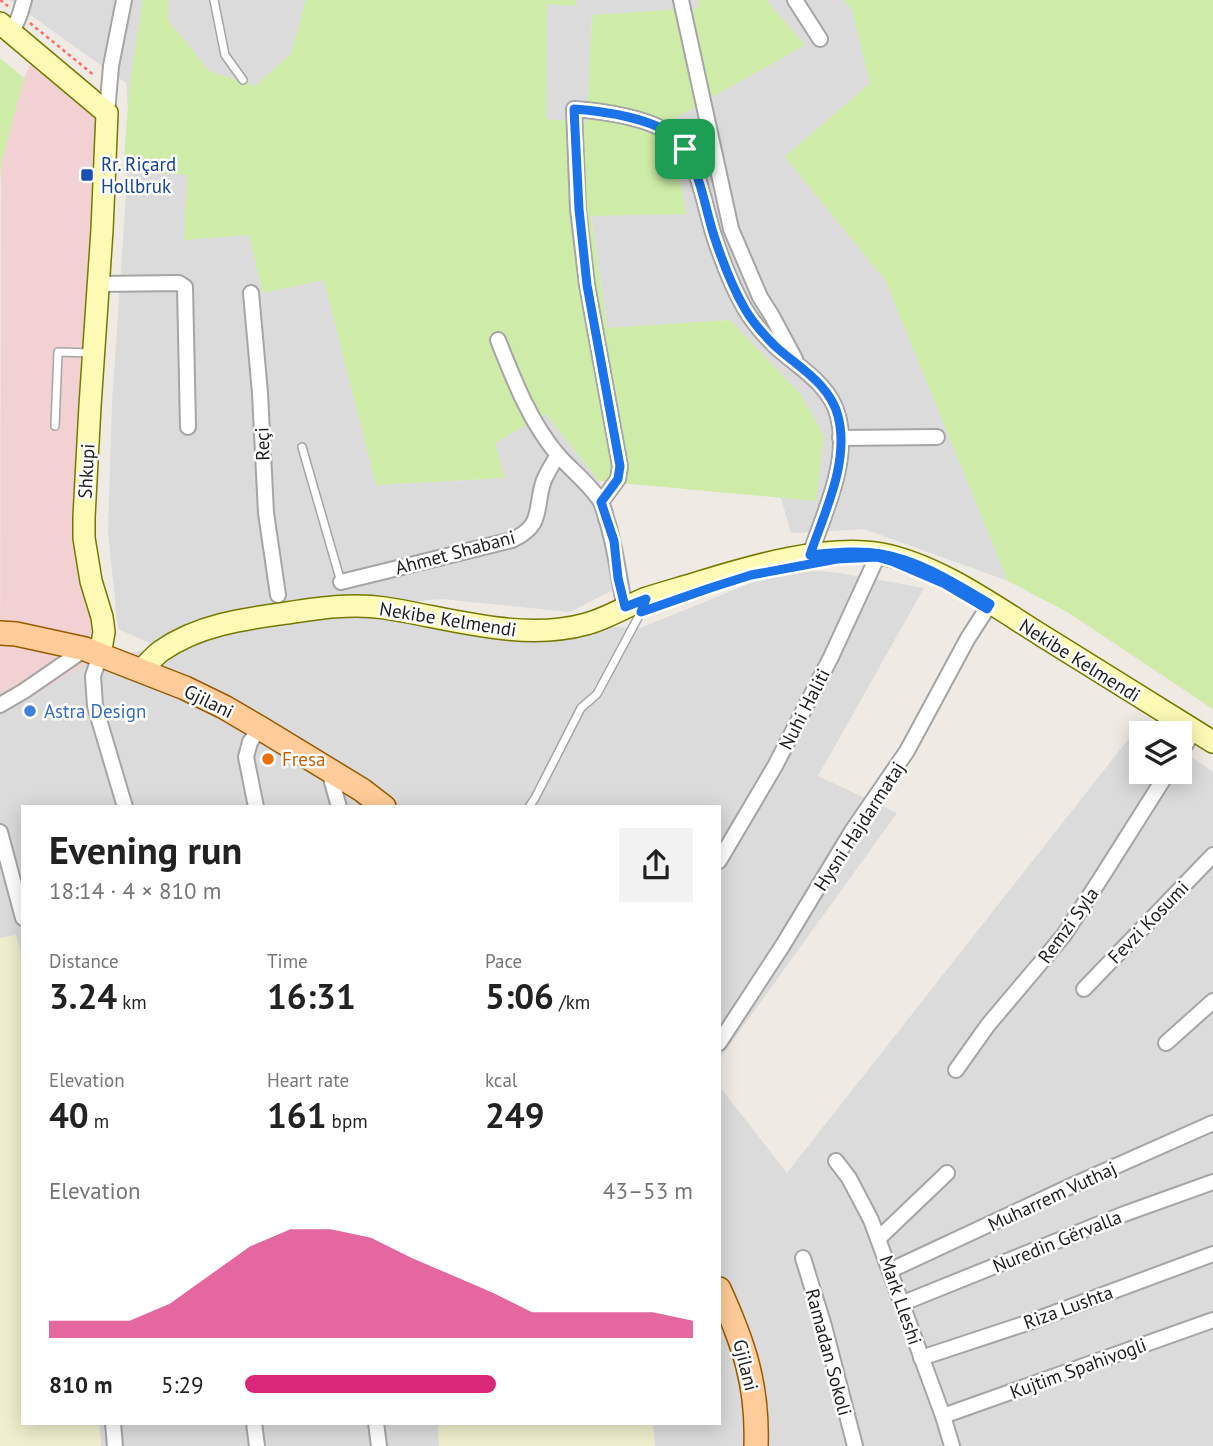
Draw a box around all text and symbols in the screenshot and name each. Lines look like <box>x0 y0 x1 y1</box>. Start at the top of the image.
pin <box>655 119 715 179</box>
icon: arrive <box>666 130 704 168</box>
place label: Rr. Riçard Hollbruk <box>101 152 176 198</box>
marker: Rr. Riçard Hollbruk <box>79 167 95 183</box>
street label: Reçi <box>249 427 275 461</box>
street label: Shkupi <box>73 443 99 499</box>
street label: Ahmet Shabani <box>392 524 518 580</box>
street label: Nekibe Kelmendi <box>378 596 518 642</box>
street label: Nekibe Kelmendi <box>1015 613 1145 707</box>
street label: Nuhi Haliti <box>773 664 835 754</box>
street label: Gjilani <box>180 679 238 723</box>
place label: Astra Design <box>44 699 146 723</box>
marker: Astra Design <box>22 703 38 719</box>
map controls <box>1129 721 1192 784</box>
button: layers <box>1129 721 1192 784</box>
place label: Fresa <box>282 747 325 771</box>
marker: Fresa <box>260 751 276 767</box>
street label: Hysni Hajdarmataj <box>808 757 910 895</box>
text: Evening run <box>49 825 242 874</box>
button: share <box>619 828 693 902</box>
street label: Fevzi Kosumi <box>1102 875 1194 969</box>
text: 18:14 · 4 × 810 m <box>49 876 221 905</box>
street label: Remzi Syla <box>1032 882 1104 968</box>
text: Distance <box>49 949 119 973</box>
text: Time <box>267 949 308 973</box>
text: Pace <box>485 949 522 973</box>
text: 3.24 <box>49 973 117 1019</box>
text: 16:31 <box>267 973 356 1019</box>
text: 5:06 <box>485 973 554 1019</box>
text: km <box>117 990 147 1014</box>
text: /km <box>554 990 590 1014</box>
text: Elevation <box>49 1068 125 1092</box>
text: Heart rate <box>267 1068 349 1092</box>
text: kcal <box>485 1068 517 1092</box>
text: 40 <box>49 1092 89 1138</box>
text: 161 <box>267 1092 327 1138</box>
text: 249 <box>485 1092 545 1138</box>
text: m <box>89 1109 109 1133</box>
text: bpm <box>327 1109 368 1133</box>
street label: Muharrem Vuthaj <box>984 1156 1120 1236</box>
text: Elevation <box>49 1176 141 1205</box>
text: 43–53 m <box>603 1176 693 1205</box>
street label: Nuredin Gërvalla <box>989 1204 1125 1278</box>
street label: Mark Lleshi <box>875 1252 927 1348</box>
street label: Riza Lushta <box>1020 1280 1116 1334</box>
street label: Ramadan Sokoli <box>801 1286 857 1418</box>
street label: Kujtim Spahivogli <box>1006 1332 1150 1404</box>
street label: Gjilani <box>728 1337 764 1393</box>
text: 810 m <box>49 1370 112 1399</box>
text: 5:29 <box>161 1370 204 1399</box>

